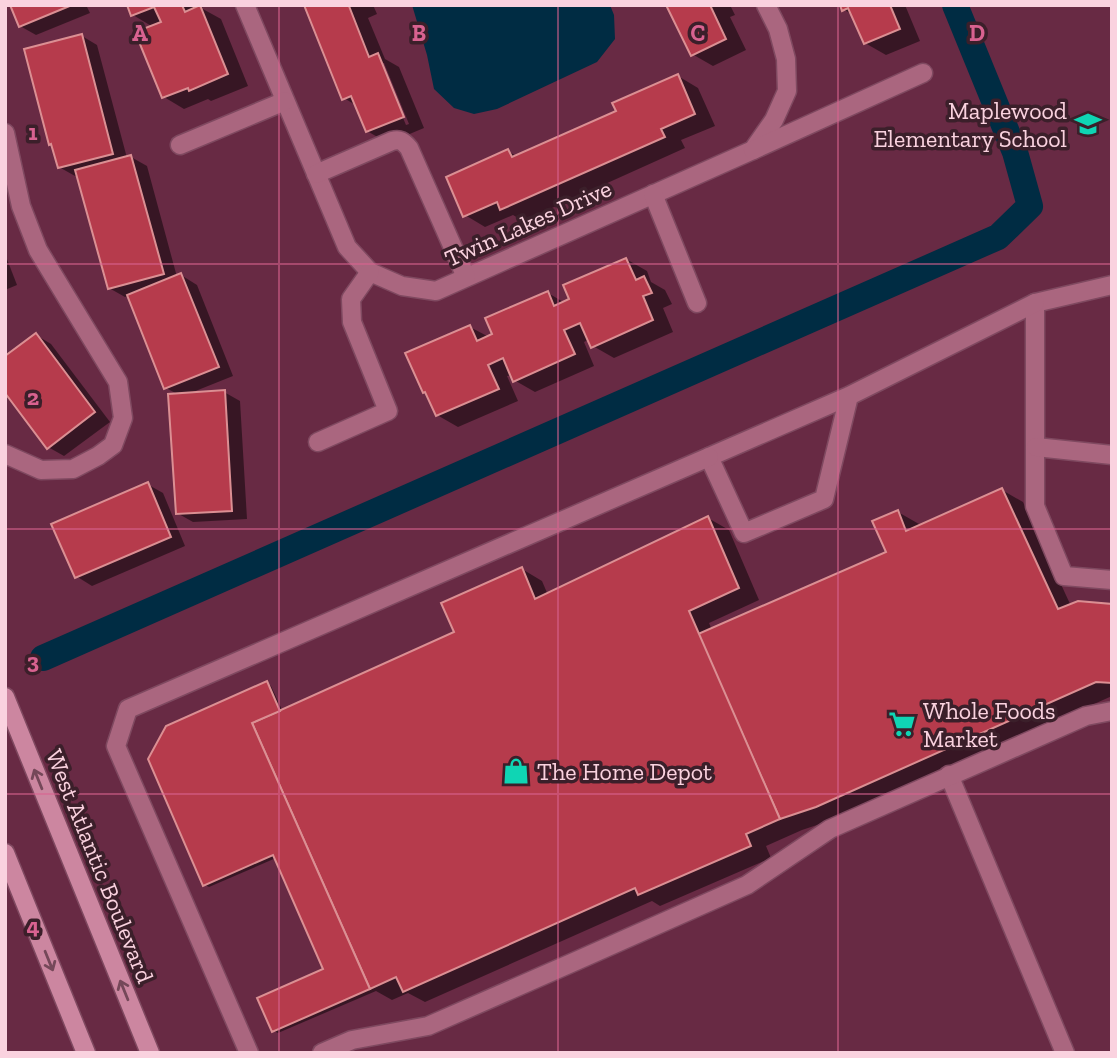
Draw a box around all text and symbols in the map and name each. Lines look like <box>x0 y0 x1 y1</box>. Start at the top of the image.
text: A <box>132 19 148 47</box>
text: B <box>412 19 426 47</box>
text: C <box>691 19 705 47</box>
text: D <box>969 19 985 47</box>
place label: Maplewood Elementary School <box>873 96 1067 153</box>
school or university icon: Maplewood Elementary School <box>1073 109 1103 139</box>
text: 1 <box>28 118 38 146</box>
street label: Twin Lakes Drive <box>440 173 616 273</box>
text: 2 <box>27 383 39 411</box>
text: 3 <box>27 647 39 675</box>
place label: Whole Foods Market <box>923 696 1056 753</box>
supermarket icon: Whole Foods Market <box>887 709 917 739</box>
street label: West Atlantic Boulevard <box>40 745 160 987</box>
shop icon: The Home Depot <box>501 756 531 786</box>
place label: The Home Depot <box>537 757 712 786</box>
one-way arrow <box>31 768 44 790</box>
text: 4 <box>26 912 40 940</box>
one-way arrow <box>44 950 57 972</box>
one-way arrow <box>117 979 130 1001</box>

